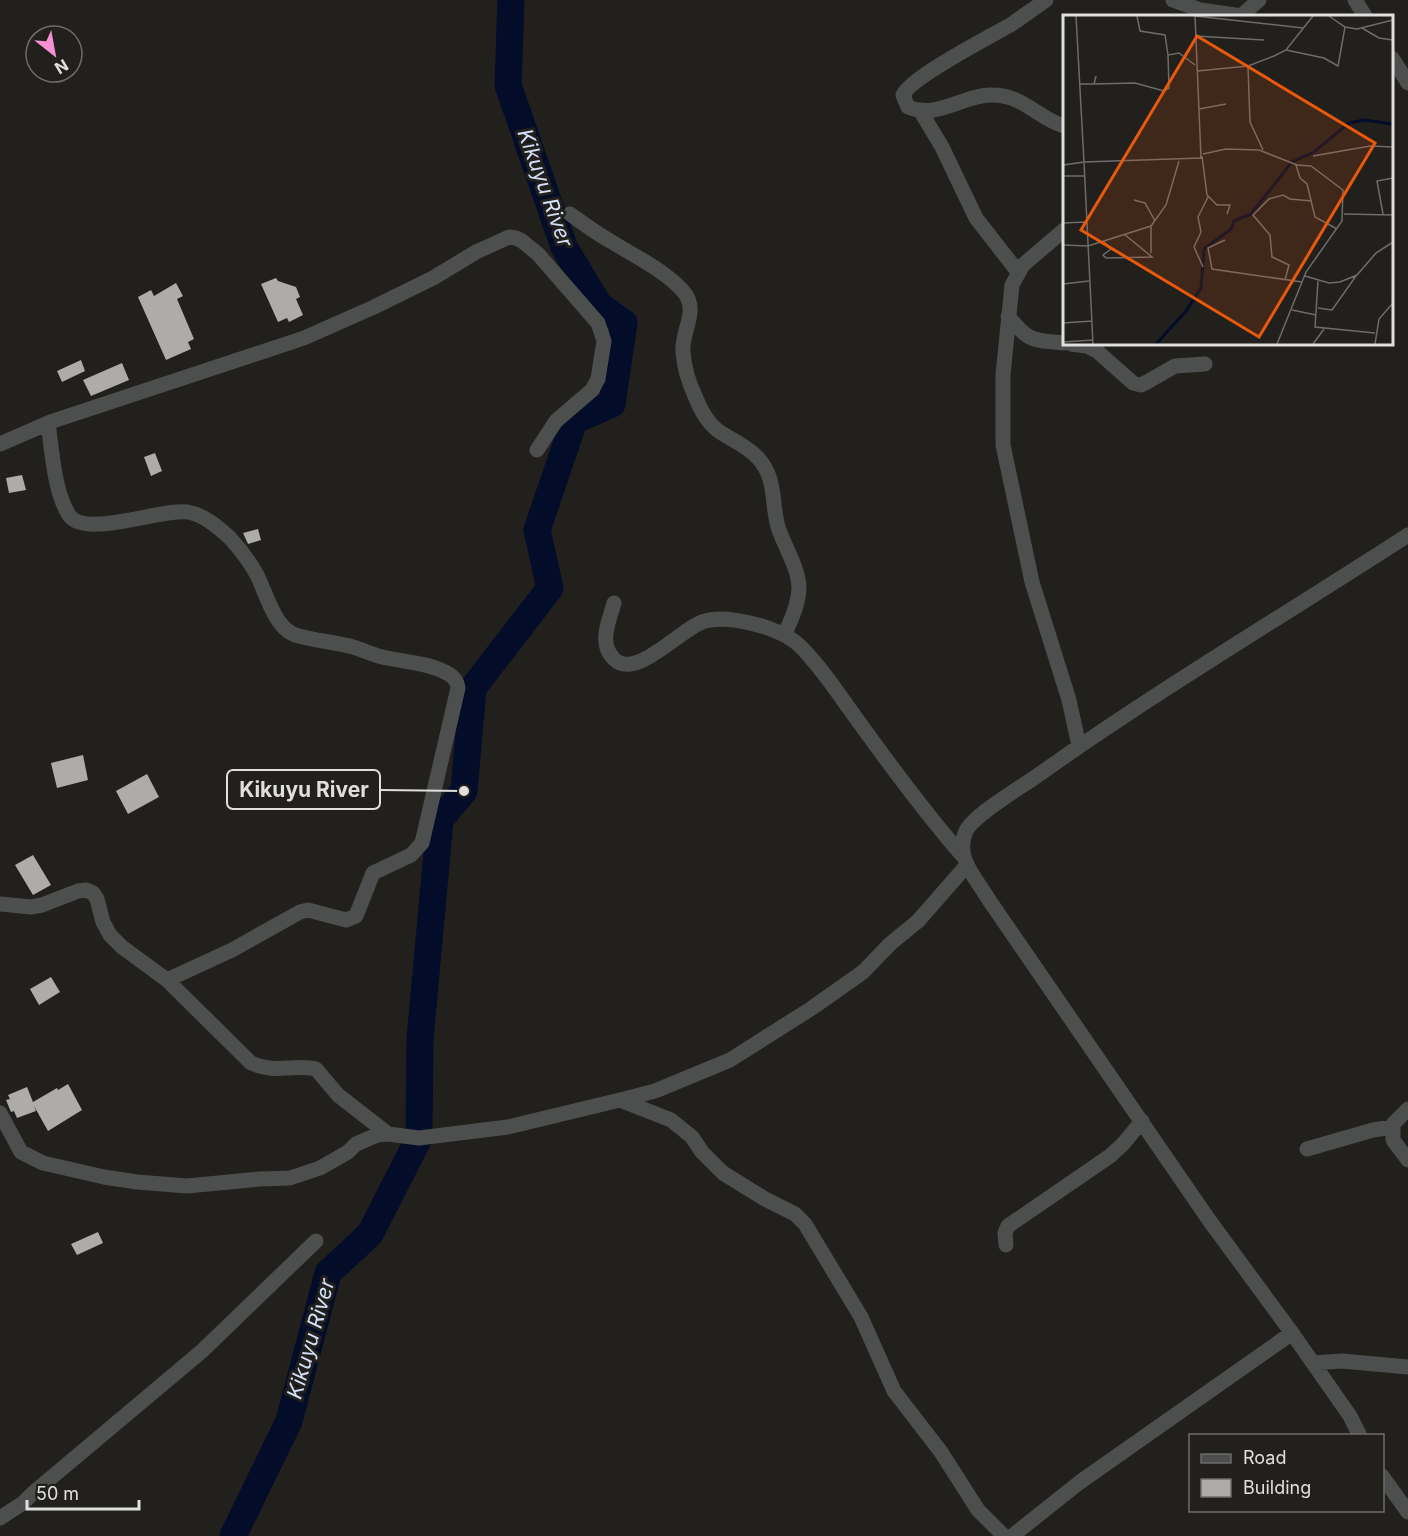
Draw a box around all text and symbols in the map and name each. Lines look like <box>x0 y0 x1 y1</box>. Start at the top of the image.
inset map <box>1063 15 1393 345</box>
north arrow <box>24 24 84 84</box>
text: N <box>51 55 72 79</box>
water label: Kikuyu River <box>513 125 579 251</box>
callout: Kikuyu River <box>227 770 380 809</box>
text: Kikuyu River <box>239 777 369 802</box>
water label: Kikuyu River <box>281 1275 340 1402</box>
legend <box>1189 1434 1384 1512</box>
text: Road <box>1243 1447 1286 1468</box>
scale bar <box>27 1473 140 1511</box>
text: Building <box>1243 1477 1311 1498</box>
text: 50 m <box>36 1483 79 1504</box>

